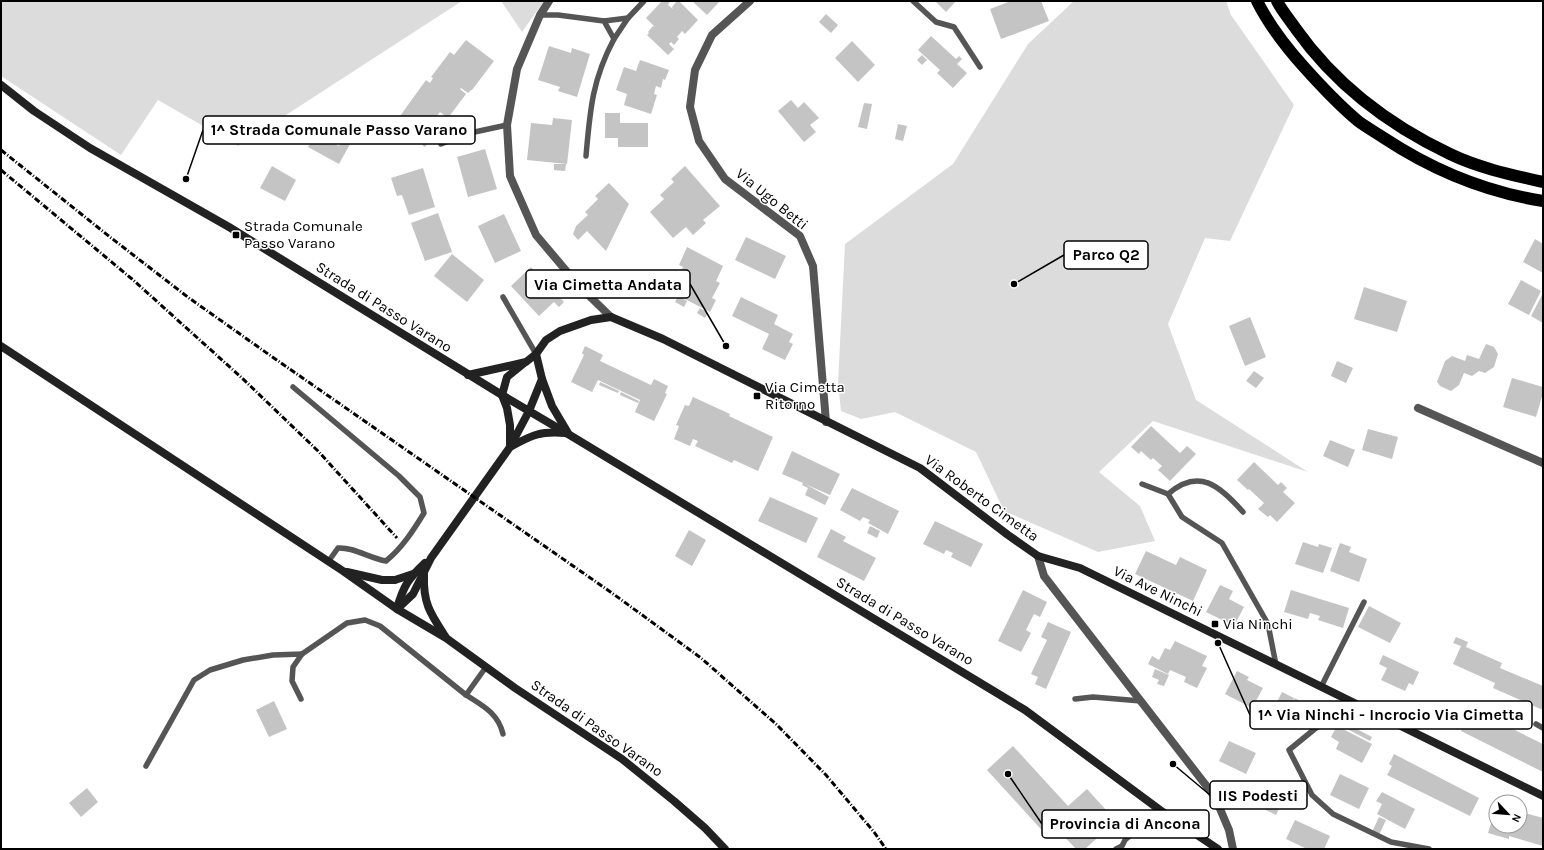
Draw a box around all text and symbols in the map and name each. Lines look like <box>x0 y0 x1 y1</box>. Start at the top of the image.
callout: 1^ Strada Comunale Passo Varano <box>203 116 475 144</box>
text: 1^ Strada Comunale Passo Varano <box>211 120 467 139</box>
street label: Via Ugo Betti <box>732 164 812 234</box>
place label: Strada Comunale Passo Varano <box>244 217 363 252</box>
marker: Strada Comunale Passo Varano <box>231 230 241 240</box>
callout: Parco Q2 <box>1064 241 1148 269</box>
text: Parco Q2 <box>1072 245 1140 264</box>
street label: Strada di Passo Varano <box>313 258 455 356</box>
callout: Via Cimetta Andata <box>526 270 690 298</box>
text: Via Cimetta Andata <box>534 275 682 294</box>
place label: Via Cimetta Ritorno <box>765 378 845 413</box>
marker: Via Cimetta Ritorno <box>752 391 762 401</box>
street label: Via Roberto Cimetta <box>922 451 1042 545</box>
street label: Via Ave Ninchi <box>1111 562 1205 620</box>
street label: Strada di Passo Varano <box>833 573 977 669</box>
place label: Via Ninchi <box>1223 615 1293 633</box>
marker: Via Ninchi <box>1210 619 1220 629</box>
street label: Strada di Passo Varano <box>527 676 667 780</box>
callout: 1^ Via Ninchi - Incrocio Via Cimetta <box>1250 701 1532 729</box>
text: 1^ Via Ninchi - Incrocio Via Cimetta <box>1258 705 1524 724</box>
callout: IIS Podesti <box>1210 781 1307 809</box>
text: IIS Podesti <box>1218 786 1298 805</box>
north arrow <box>1488 794 1528 834</box>
callout: Provincia di Ancona <box>1042 810 1209 838</box>
text: N <box>1509 812 1524 825</box>
text: Provincia di Ancona <box>1049 814 1201 833</box>

